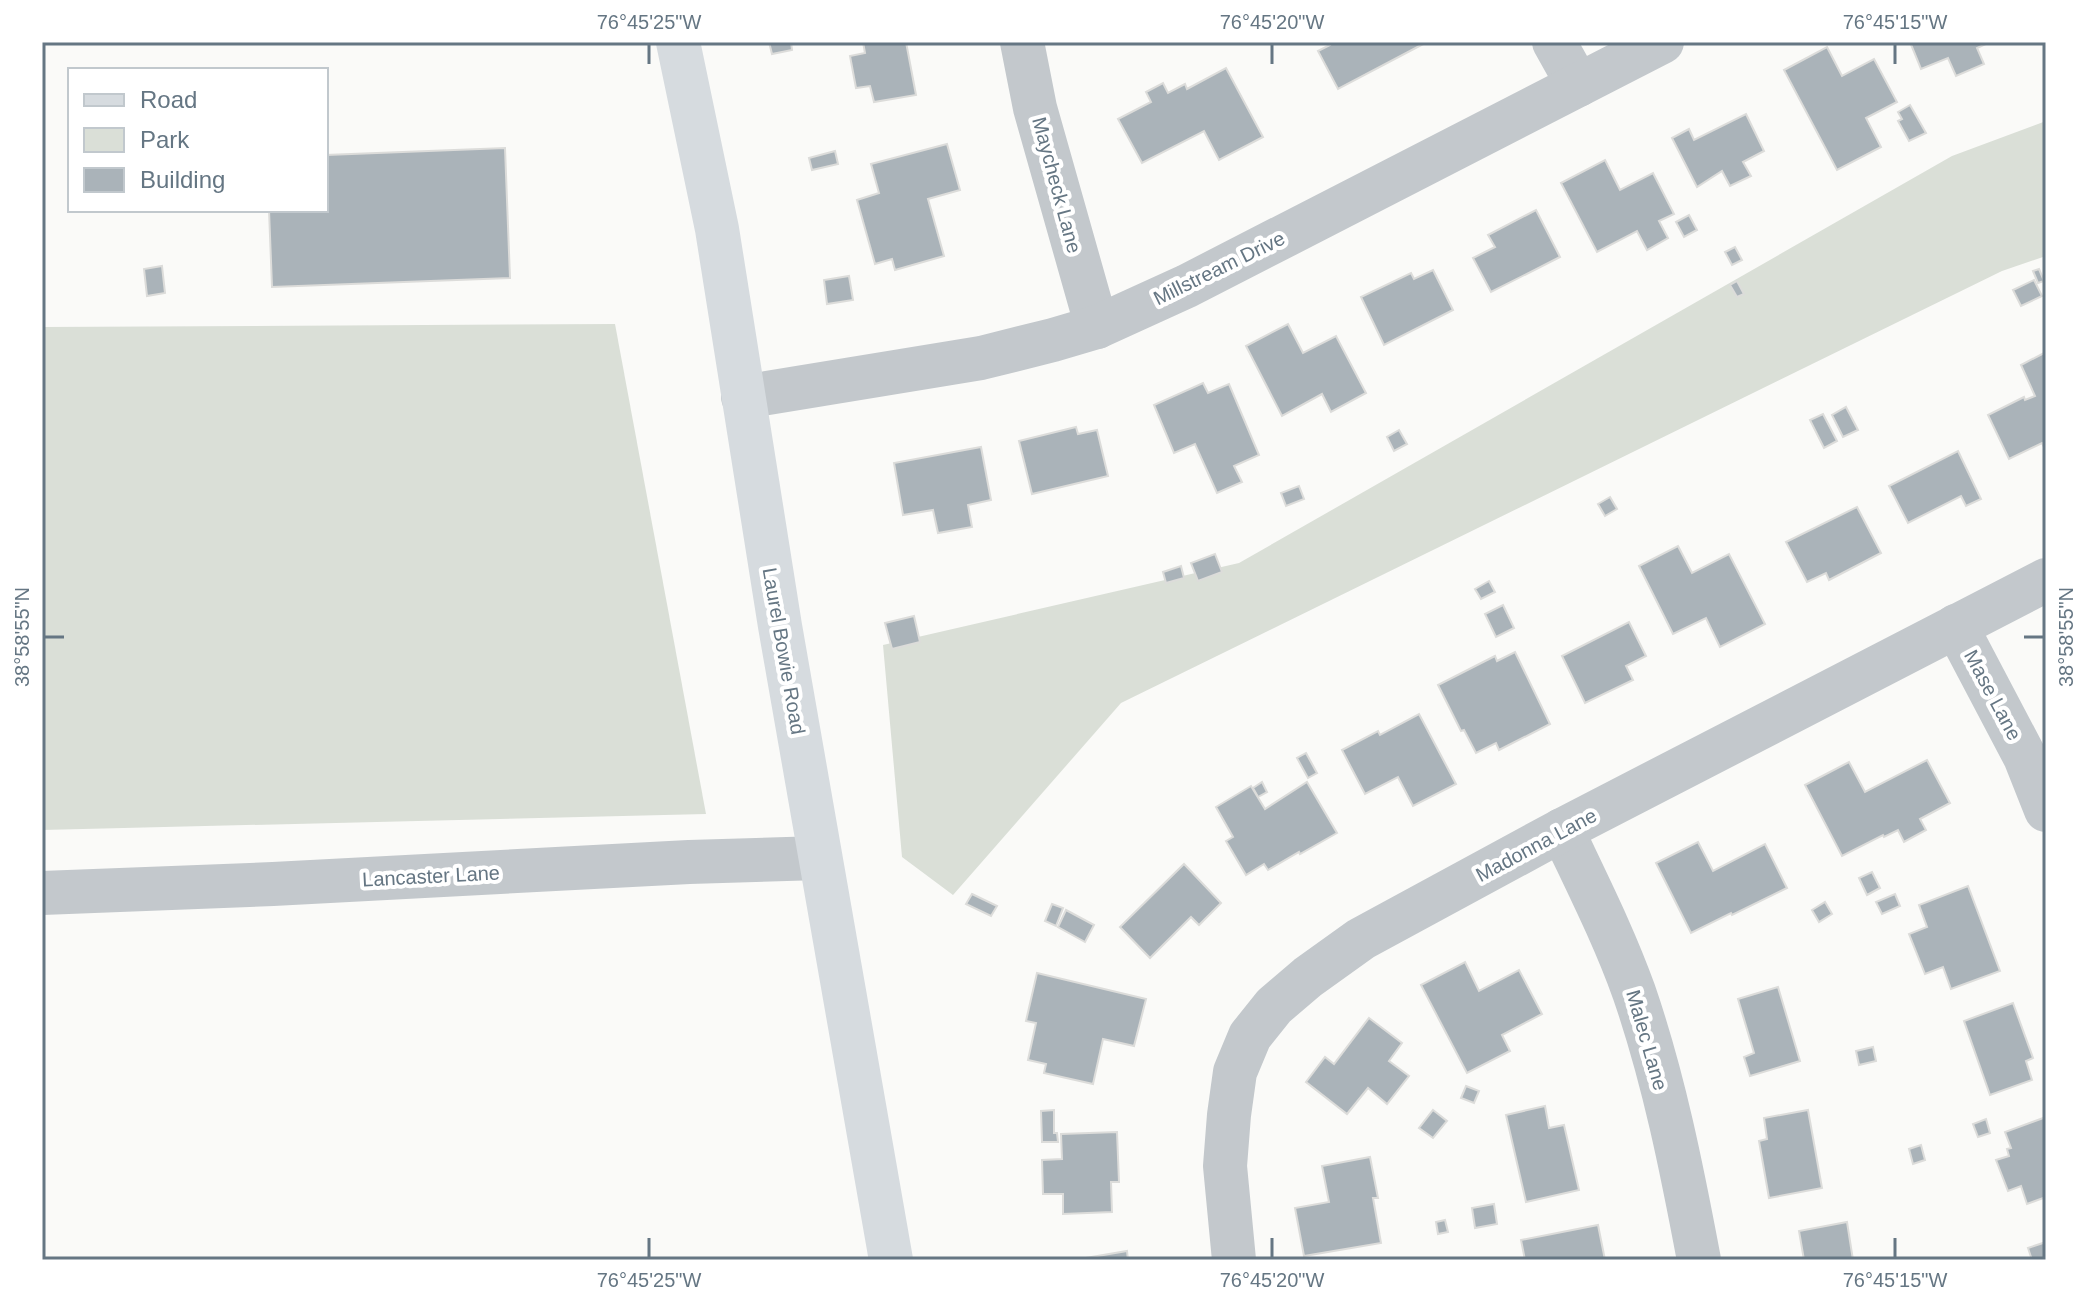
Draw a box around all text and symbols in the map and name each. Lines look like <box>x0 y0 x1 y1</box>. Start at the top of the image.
text: 76°45'25"W <box>597 11 701 33</box>
text: 76°45'20"W <box>1220 11 1324 33</box>
text: 76°45'15"W <box>1843 11 1947 33</box>
legend <box>68 68 328 212</box>
text: Road <box>140 86 197 113</box>
street label: Maycheck Lane <box>1028 115 1086 255</box>
text: Park <box>140 126 190 153</box>
text: Building <box>140 166 225 193</box>
street label: Millstream Drive <box>1150 227 1288 309</box>
street label: Laurel Bowie Road <box>758 566 810 736</box>
text: 38°58'55"N <box>11 587 33 687</box>
text: 38°58'55"N <box>2055 587 2077 687</box>
street label: Mase Lane <box>1960 646 2026 744</box>
street label: Madonna Lane <box>1472 804 1600 886</box>
street label: Lancaster Lane <box>362 861 500 891</box>
street label: Malec Lane <box>1622 987 1672 1093</box>
text: 76°45'25"W <box>597 1269 701 1291</box>
text: 76°45'20"W <box>1220 1269 1324 1291</box>
text: 76°45'15"W <box>1843 1269 1947 1291</box>

